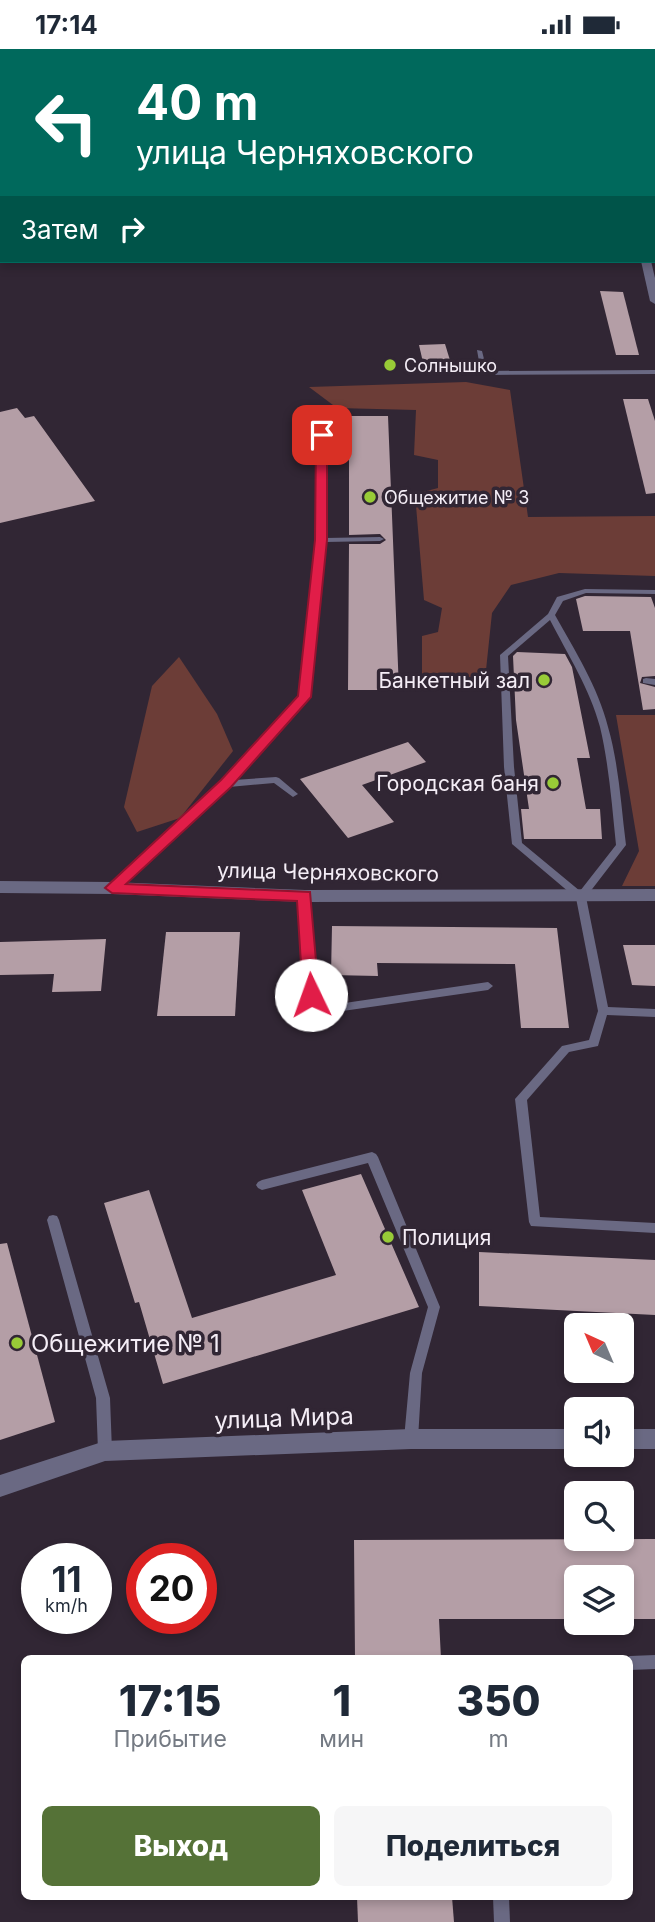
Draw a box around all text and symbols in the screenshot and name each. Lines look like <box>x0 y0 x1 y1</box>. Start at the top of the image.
text: 17:14 <box>35 9 98 40</box>
text: 40 m <box>136 73 259 132</box>
icon: left <box>21 77 112 168</box>
text: улица Черняховского <box>136 133 474 172</box>
icon: right <box>113 210 151 248</box>
text: Затем <box>21 214 99 245</box>
place label: Солнышко <box>404 355 497 376</box>
marker: Солнышко <box>382 357 398 373</box>
pin <box>292 405 352 465</box>
icon: arrive <box>303 416 341 454</box>
place label: Общежитие № 3 <box>384 487 529 508</box>
marker: Общежитие № 3 <box>362 489 378 505</box>
place label: Банкетный зал <box>379 668 530 693</box>
marker: Банкетный зал <box>536 672 552 688</box>
place label: Городская баня <box>376 771 539 796</box>
marker: Городская баня <box>545 775 561 791</box>
street label: улица Черняховского <box>217 858 439 886</box>
position arrow <box>274 958 348 1032</box>
place label: Полиция <box>402 1225 491 1250</box>
marker: Полиция <box>380 1229 396 1245</box>
north arrow <box>564 1313 634 1383</box>
map controls <box>564 1313 634 1635</box>
place label: Общежитие № 1 <box>31 1329 220 1358</box>
marker: Общежитие № 1 <box>9 1335 25 1351</box>
button: sound <box>564 1397 634 1467</box>
street label: улица Мира <box>214 1401 354 1435</box>
button: search <box>564 1481 634 1551</box>
speed limit sign: 20 <box>126 1543 217 1634</box>
text: 11 <box>51 1558 82 1600</box>
button: layers <box>564 1565 634 1635</box>
text: km/h <box>45 1595 88 1616</box>
text: 17:15 <box>119 1675 221 1726</box>
text: 1 <box>332 1675 351 1726</box>
text: 350 <box>457 1675 541 1726</box>
text: Прибытие <box>113 1725 227 1753</box>
text: мин <box>319 1725 364 1753</box>
text: m <box>489 1725 509 1753</box>
button: Выход <box>42 1806 320 1886</box>
button: Поделиться <box>334 1806 612 1886</box>

